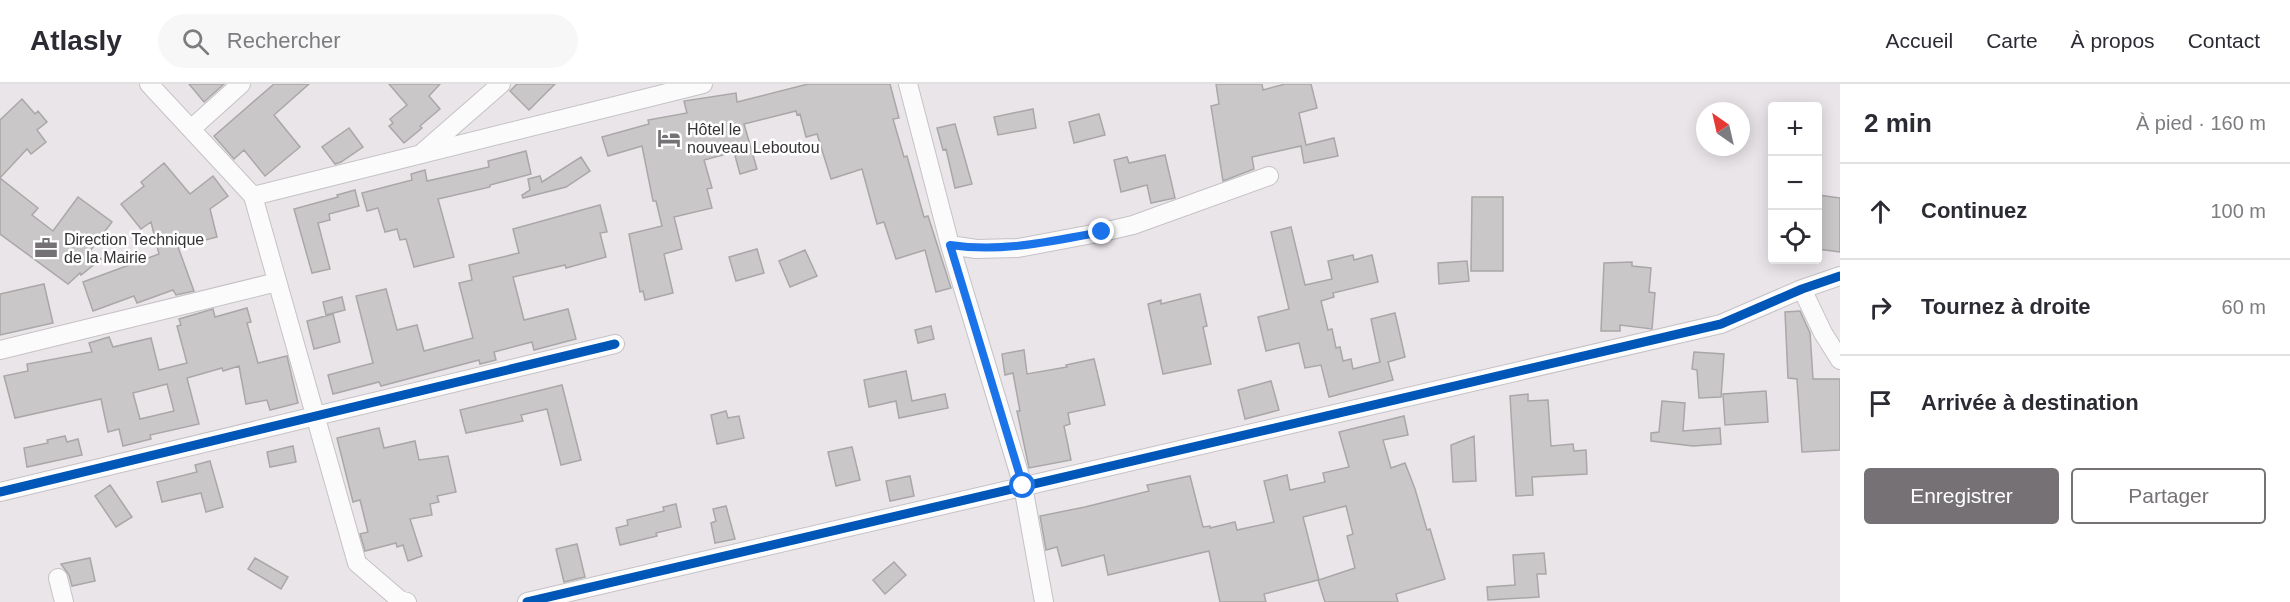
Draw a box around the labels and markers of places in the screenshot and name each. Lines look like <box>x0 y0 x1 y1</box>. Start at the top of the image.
place label: Hôtel le nouveau Leboutou <box>687 121 820 156</box>
hotel icon: Hôtel le nouveau Leboutou <box>656 125 682 151</box>
place label: Direction Technique de la Mairie <box>64 231 204 266</box>
office icon: Direction Technique de la Mairie <box>33 235 59 261</box>

